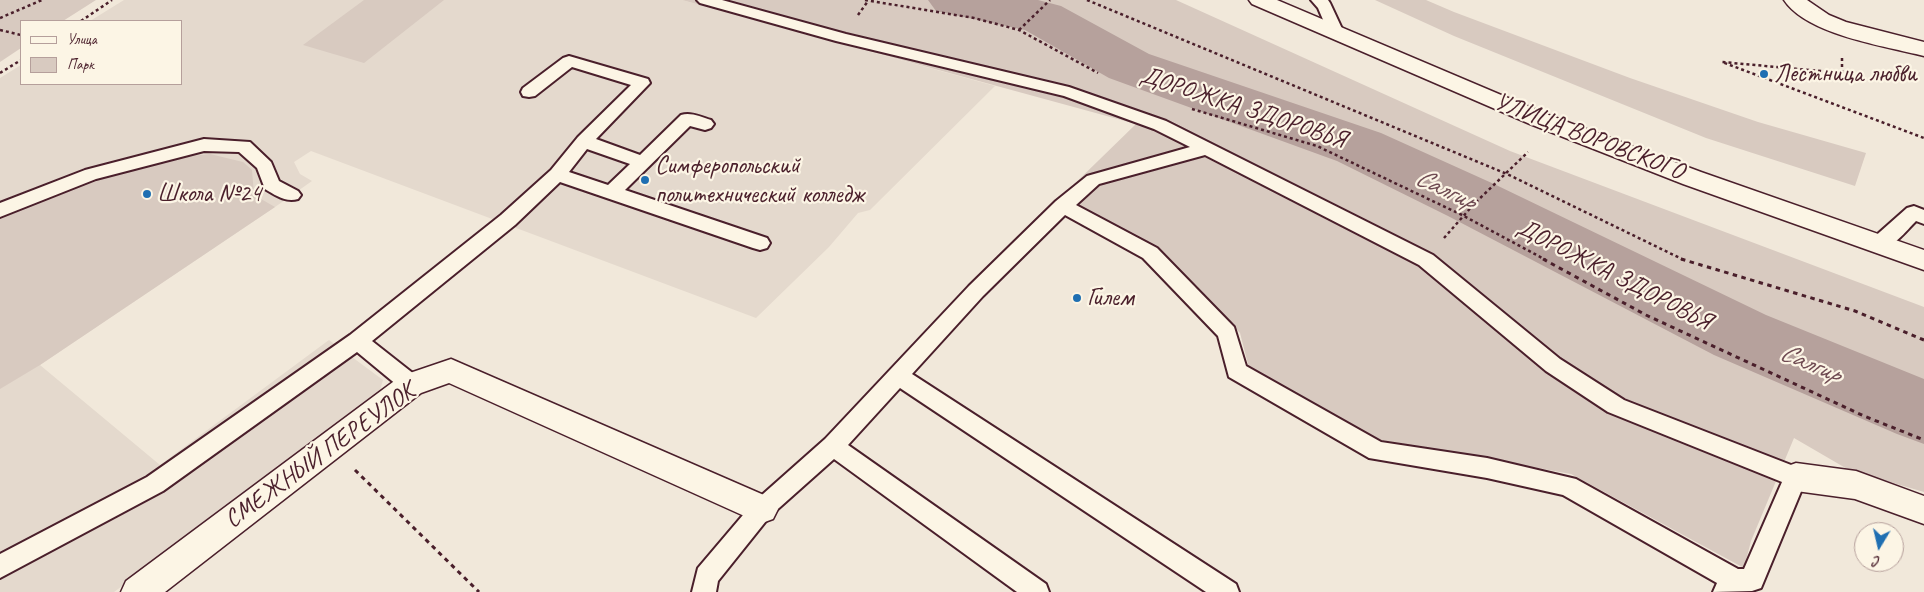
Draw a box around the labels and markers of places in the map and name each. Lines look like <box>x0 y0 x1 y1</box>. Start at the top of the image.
place label: Лестница любви <box>1774 59 1917 89</box>
marker: Лестница любви <box>1758 68 1770 80</box>
place label: Симферопольский политехнический колледж <box>655 151 864 210</box>
marker: Симферопольский политехнический колледж <box>639 174 651 186</box>
place label: Школа №24 <box>157 179 261 209</box>
marker: Школа №24 <box>141 188 153 200</box>
place label: Гилем <box>1087 283 1133 313</box>
marker: Гилем <box>1071 292 1083 304</box>

